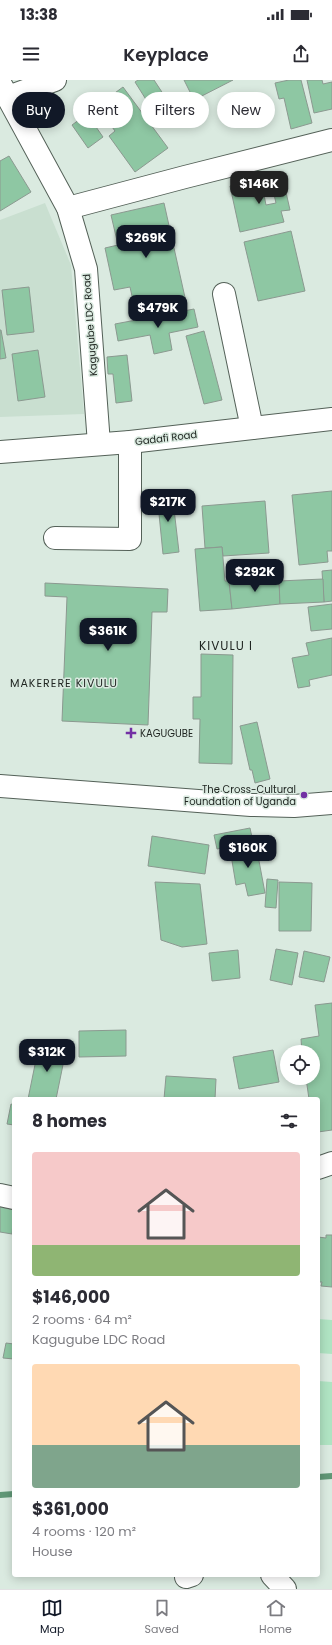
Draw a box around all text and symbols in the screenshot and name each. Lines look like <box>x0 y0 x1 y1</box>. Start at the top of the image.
text: 13:38 <box>20 4 58 25</box>
text: Keyplace <box>123 42 209 67</box>
icon: menu <box>20 43 42 65</box>
icon: share <box>290 43 312 65</box>
chip: Buy <box>12 92 65 128</box>
chip: Rent <box>73 92 133 128</box>
chip: Filters <box>141 92 209 128</box>
chip: New <box>217 92 275 128</box>
pin: $146K <box>231 171 287 205</box>
text: $146K <box>239 174 279 193</box>
pin: $269K <box>118 225 174 259</box>
text: $269K <box>125 228 167 247</box>
street label: Kagugube LDC Road <box>79 273 101 377</box>
pin: $479K <box>130 295 186 329</box>
text: $479K <box>137 298 179 317</box>
street label: Gadafi Road <box>134 427 198 449</box>
pin: $217K <box>140 489 196 523</box>
text: $217K <box>150 492 186 511</box>
pin: $292K <box>227 559 283 593</box>
text: $292K <box>235 562 275 581</box>
pin: $361K <box>80 618 136 652</box>
text: $361K <box>89 621 127 640</box>
district label: KIVULU I <box>199 637 253 654</box>
district label: MAKERERE KIVULU <box>10 675 118 691</box>
place label: KAGUGUBE <box>140 726 193 741</box>
marker: KAGUGUBE <box>125 727 137 739</box>
place label: The Cross-Cultural Foundation of Uganda <box>184 782 296 809</box>
marker: The Cross-Cultural Foundation of Uganda <box>299 790 309 800</box>
pin: $160K <box>220 835 276 869</box>
text: $160K <box>228 838 268 857</box>
pin: $312K <box>19 1039 75 1073</box>
text: $312K <box>28 1042 66 1061</box>
map controls <box>280 1045 320 1085</box>
button: locate <box>280 1045 320 1085</box>
text: 8 homes <box>32 1109 107 1133</box>
icon: filters <box>278 1110 300 1132</box>
icon: home <box>130 1178 202 1250</box>
text: $146,000 <box>32 1285 110 1309</box>
text: 2 rooms · 64 m² <box>32 1310 132 1329</box>
text: Kagugube LDC Road <box>32 1330 165 1349</box>
icon: home <box>130 1390 202 1462</box>
text: $361,000 <box>32 1497 109 1521</box>
text: 4 rooms · 120 m² <box>32 1522 136 1541</box>
text: House <box>32 1542 72 1561</box>
tab: Map <box>40 1597 64 1638</box>
tab: Saved <box>145 1597 179 1638</box>
tab: Home <box>259 1597 292 1638</box>

